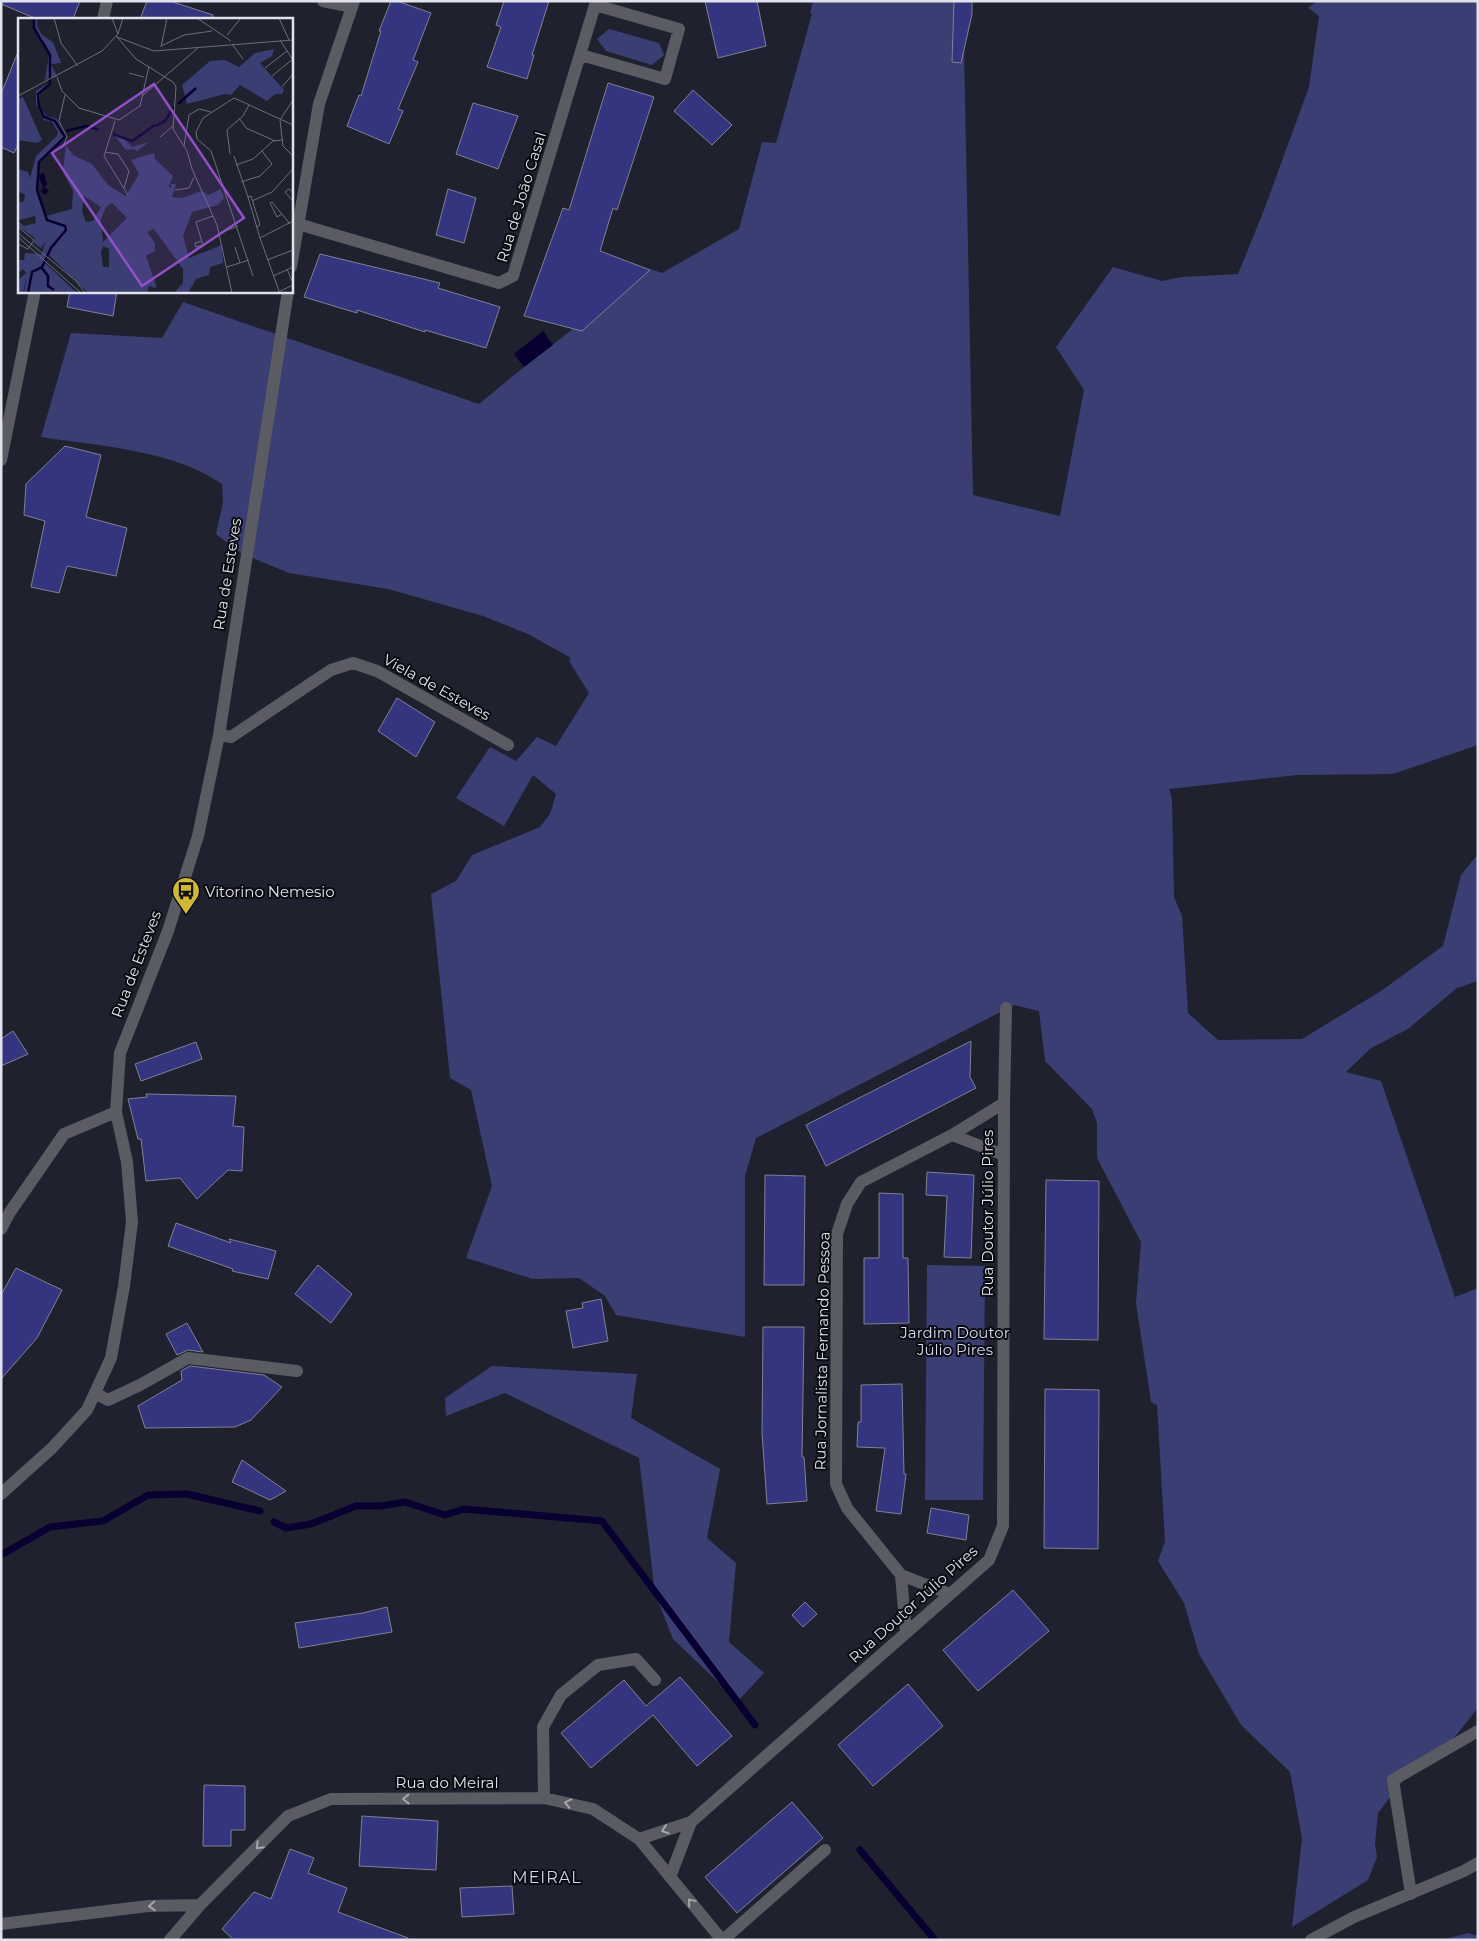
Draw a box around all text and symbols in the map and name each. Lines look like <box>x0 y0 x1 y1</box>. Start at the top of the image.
inset map <box>18 18 292 292</box>
street label: Rua de João Casal <box>492 129 550 265</box>
street label: Rua de Esteves <box>209 517 245 631</box>
street label: Viela de Esteves <box>380 650 494 724</box>
bus stop icon: Vitorino Nemesio <box>171 876 201 915</box>
place label: Vitorino Nemesio <box>205 882 335 901</box>
street label: Rua de Esteves <box>107 908 165 1020</box>
street label: Rua Doutor Júlio Pires <box>978 1130 997 1296</box>
street label: Rua Jornalista Fernando Pessoa <box>810 1231 834 1471</box>
park label: Jardim Doutor Júlio Pires <box>899 1323 1010 1359</box>
street label: Rua Doutor Júlio Pires <box>845 1541 981 1667</box>
street label: Rua do Meiral <box>396 1773 498 1792</box>
one-way arrow <box>402 1794 410 1804</box>
one-way arrow <box>563 1798 572 1809</box>
one-way arrow <box>661 1825 670 1835</box>
one-way arrow <box>256 1840 265 1849</box>
district label: MEIRAL <box>512 1868 582 1887</box>
one-way arrow <box>688 1899 697 1908</box>
one-way arrow <box>147 1901 155 1912</box>

